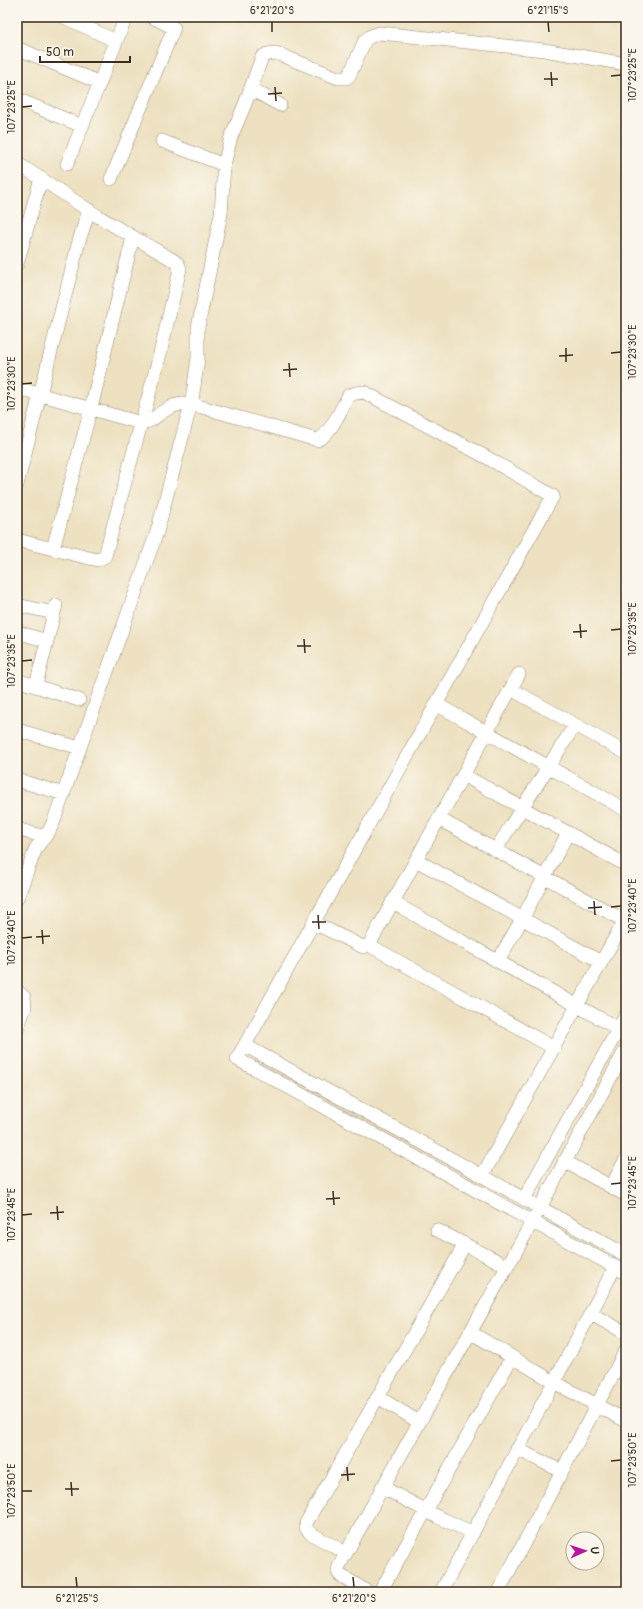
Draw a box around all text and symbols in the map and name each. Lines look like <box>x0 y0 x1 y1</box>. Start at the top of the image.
text: 6°21'20"S <box>250 5 294 17</box>
text: 6°21'15"S <box>528 5 569 17</box>
scale bar <box>40 38 130 64</box>
text: 50 m <box>46 45 74 60</box>
text: 107°23'25"E <box>627 48 639 102</box>
text: 107°23'25"E <box>6 80 18 134</box>
text: 107°23'30"E <box>627 325 639 379</box>
text: 107°23'30"E <box>6 357 18 411</box>
text: 107°23'35"E <box>627 602 639 656</box>
text: 107°23'35"E <box>6 634 18 688</box>
text: 107°23'40"E <box>627 878 639 934</box>
text: 107°23'40"E <box>6 910 18 966</box>
text: 107°23'45"E <box>627 1156 639 1210</box>
text: 107°23'45"E <box>6 1188 18 1242</box>
text: 107°23'50"E <box>627 1433 639 1487</box>
text: 107°23'50"E <box>6 1464 18 1518</box>
north arrow <box>565 1531 605 1571</box>
text: U <box>588 1547 601 1554</box>
text: 6°21'25"S <box>56 1593 98 1605</box>
text: 6°21'20"S <box>332 1593 376 1605</box>

